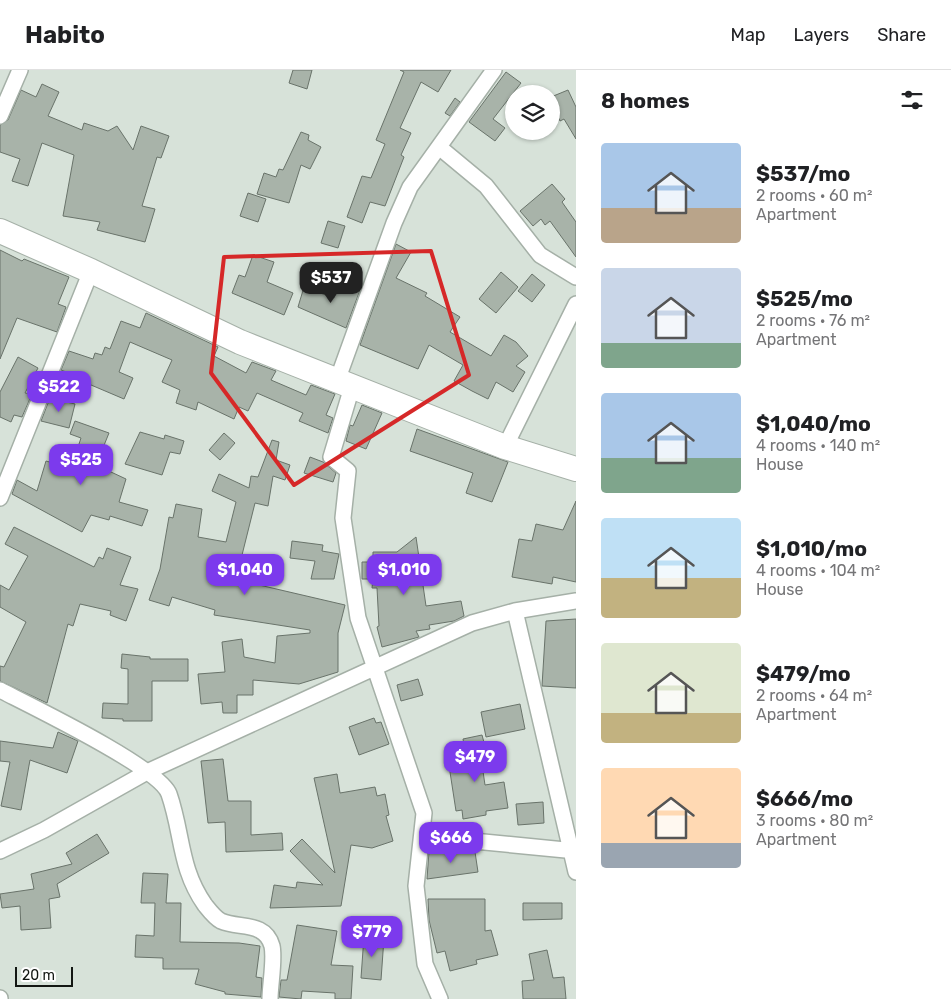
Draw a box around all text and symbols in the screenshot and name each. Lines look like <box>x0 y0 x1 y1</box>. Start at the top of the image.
text: Habito <box>25 21 105 49</box>
text: Map <box>731 24 766 46</box>
text: Layers <box>794 24 849 46</box>
text: Share <box>877 24 926 46</box>
map controls <box>505 85 560 140</box>
button: layers <box>505 85 560 140</box>
icon: filters <box>898 86 926 114</box>
text: 8 homes <box>601 88 690 113</box>
text: $537/mo <box>756 161 850 186</box>
icon: home <box>641 163 701 223</box>
text: 2 rooms · 60 m² <box>756 186 873 205</box>
text: Apartment <box>756 205 836 224</box>
pin: $537 <box>301 262 361 304</box>
text: $537 <box>311 268 351 287</box>
text: $525/mo <box>756 286 853 311</box>
icon: home <box>641 288 701 348</box>
text: 2 rooms · 76 m² <box>756 311 870 330</box>
text: Apartment <box>756 330 836 349</box>
pin: $522 <box>29 370 89 413</box>
text: $522 <box>38 377 80 396</box>
text: $1,040/mo <box>756 411 871 436</box>
icon: home <box>641 413 701 473</box>
text: 4 rooms · 140 m² <box>756 436 880 455</box>
pin: $525 <box>51 444 111 486</box>
text: $525 <box>60 450 102 469</box>
text: House <box>756 455 803 474</box>
text: $1,010/mo <box>756 536 867 561</box>
icon: home <box>641 538 701 598</box>
pin: $1,040 <box>204 554 286 596</box>
pin: $1,010 <box>363 554 445 596</box>
text: $1,040 <box>217 560 273 579</box>
text: $1,010 <box>378 560 430 579</box>
text: 4 rooms · 104 m² <box>756 561 880 580</box>
text: House <box>756 580 803 599</box>
text: $479/mo <box>756 661 851 686</box>
icon: home <box>641 663 701 723</box>
text: 2 rooms · 64 m² <box>756 686 872 705</box>
text: Apartment <box>756 705 836 724</box>
pin: $479 <box>445 740 505 783</box>
text: $479 <box>455 747 495 766</box>
text: $666/mo <box>756 786 853 811</box>
icon: home <box>641 788 701 848</box>
text: 3 rooms · 80 m² <box>756 811 873 830</box>
pin: $666 <box>421 822 481 864</box>
text: $666 <box>430 828 472 847</box>
text: Apartment <box>756 830 836 849</box>
pin: $779 <box>342 916 402 958</box>
text: $779 <box>352 922 392 941</box>
scale bar <box>15 964 72 987</box>
text: 20 m <box>22 967 55 984</box>

